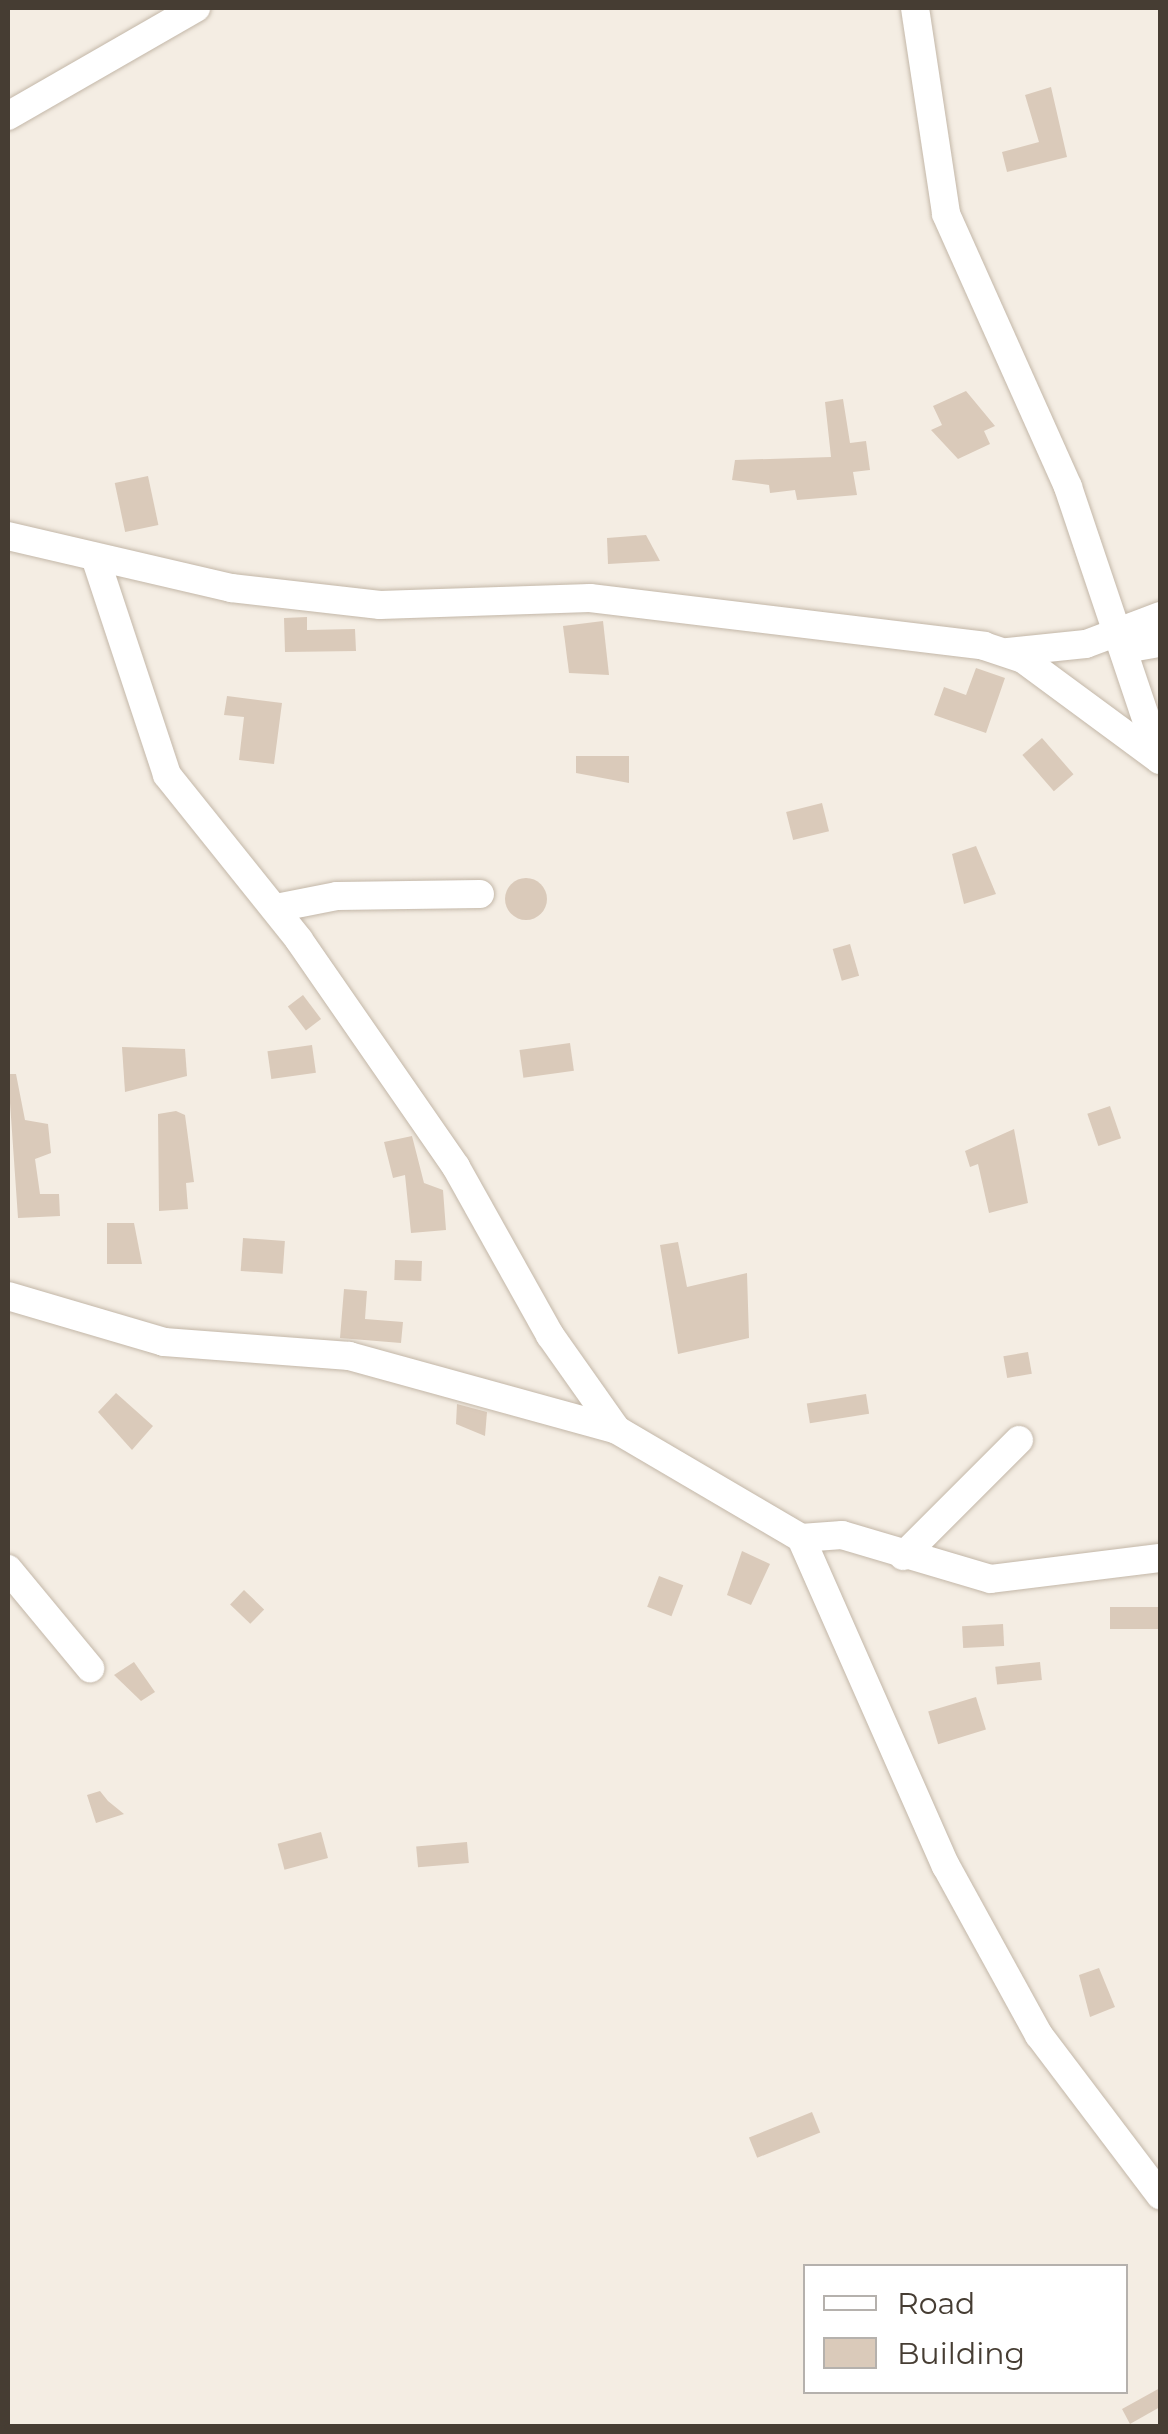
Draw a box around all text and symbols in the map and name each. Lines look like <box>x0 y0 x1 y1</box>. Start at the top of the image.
legend <box>803 2264 1128 2394</box>
text: Road <box>897 2285 975 2322</box>
text: Building <box>897 2335 1025 2372</box>

